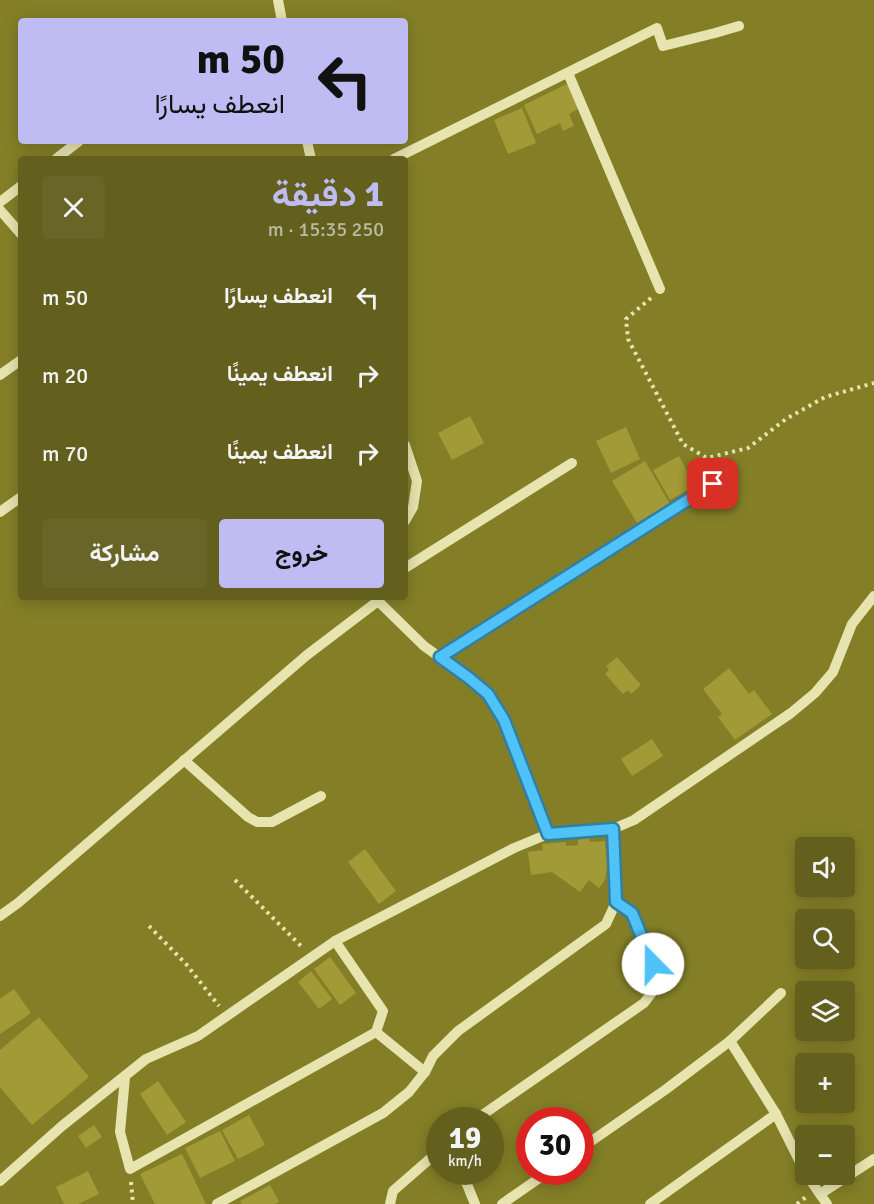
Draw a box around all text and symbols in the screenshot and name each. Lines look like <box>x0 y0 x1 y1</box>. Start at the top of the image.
text: 50 m <box>196 34 285 85</box>
icon: left <box>306 42 384 120</box>
text: انعطف يسارًا <box>154 88 285 121</box>
text: 1 دقيقة <box>272 172 384 217</box>
button: close <box>42 176 105 239</box>
text: 250 m · 15:35 <box>268 217 384 242</box>
icon: left <box>351 281 384 314</box>
text: انعطف يسارًا <box>224 282 333 309</box>
text: 50 m <box>42 284 88 311</box>
icon: right <box>351 359 384 392</box>
text: انعطف يمينًا <box>227 360 333 387</box>
text: 20 m <box>42 362 88 389</box>
icon: right <box>351 437 384 470</box>
text: انعطف يمينًا <box>227 438 333 465</box>
text: 70 m <box>42 440 88 467</box>
pin <box>687 458 738 509</box>
icon: arrive <box>696 467 729 500</box>
button: مشاركة <box>42 519 207 588</box>
button: خروج <box>219 519 384 588</box>
map controls <box>795 837 855 1185</box>
button: sound <box>795 837 855 897</box>
button: search <box>795 909 855 969</box>
position arrow <box>621 932 685 996</box>
button: layers <box>795 981 855 1041</box>
button: + <box>795 1053 855 1113</box>
speed limit sign: 30 <box>516 1107 594 1185</box>
text: 19 <box>449 1120 481 1157</box>
button: − <box>795 1125 855 1185</box>
text: km/h <box>448 1152 482 1170</box>

